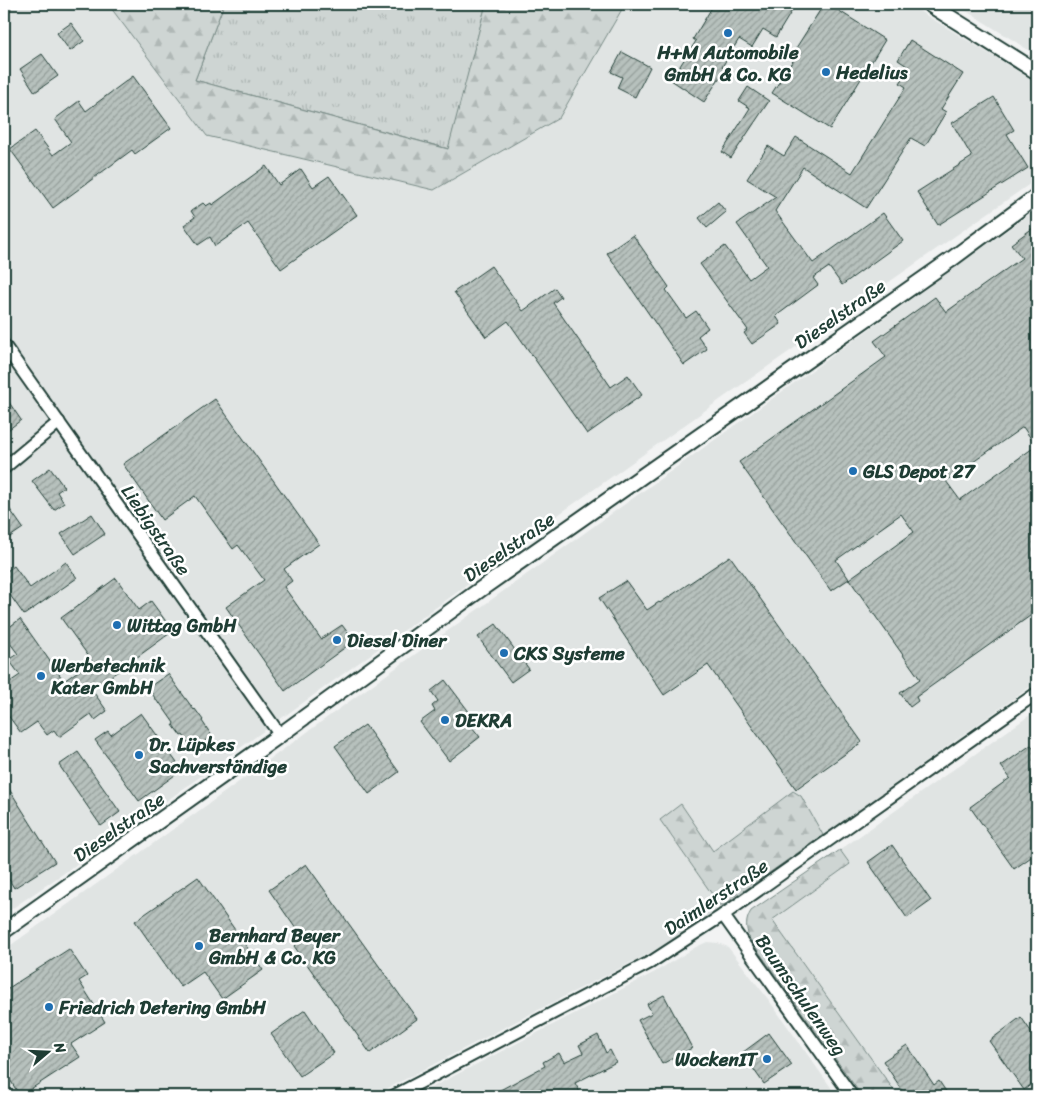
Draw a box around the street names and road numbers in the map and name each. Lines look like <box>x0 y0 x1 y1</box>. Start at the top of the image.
street label: Dieselstraße <box>787 270 893 358</box>
street label: Liebigstraße <box>112 477 200 583</box>
street label: Dieselstraße <box>456 503 562 591</box>
street label: Dieselstraße <box>66 783 172 871</box>
street label: Daimlerstraße <box>657 850 775 944</box>
street label: Baumschulenweg <box>747 927 856 1063</box>

